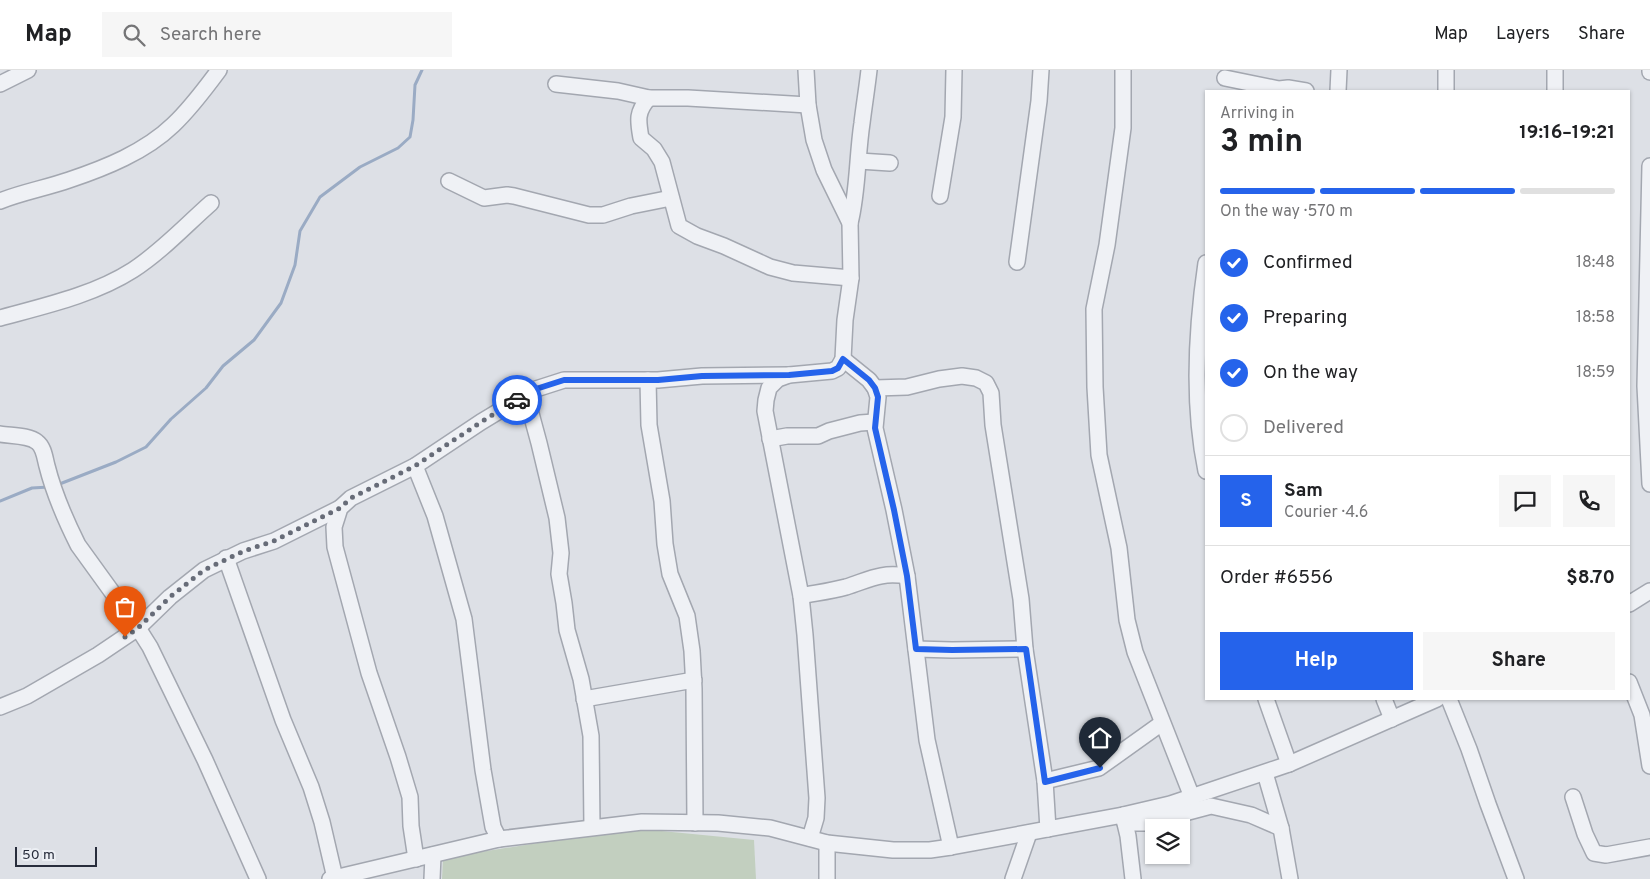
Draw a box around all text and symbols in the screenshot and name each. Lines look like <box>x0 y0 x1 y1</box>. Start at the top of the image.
search box <box>102 12 452 57</box>
text: Map <box>25 20 72 50</box>
icon: search <box>120 21 148 49</box>
text: Search here <box>160 23 261 47</box>
text: Map <box>1434 23 1468 46</box>
text: Layers <box>1496 23 1550 46</box>
text: Share <box>1578 23 1625 46</box>
text: Arriving in <box>1220 104 1295 124</box>
text: 19:16–19:21 <box>1519 121 1615 145</box>
text: 3 min <box>1220 123 1303 163</box>
text: On the way · 570 m <box>1220 202 1353 222</box>
icon: check <box>1220 249 1248 277</box>
text: Confirmed <box>1263 251 1353 275</box>
text: 18:48 <box>1576 253 1615 273</box>
icon: check <box>1220 304 1248 332</box>
text: Preparing <box>1263 306 1347 330</box>
text: 18:58 <box>1576 308 1615 328</box>
icon: check <box>1220 359 1248 387</box>
text: On the way <box>1263 361 1358 385</box>
text: 18:59 <box>1576 363 1615 383</box>
courier <box>492 375 542 425</box>
icon: car <box>503 386 531 414</box>
text: Delivered <box>1263 416 1344 440</box>
button: chat <box>1499 475 1551 527</box>
button: phone <box>1563 475 1615 527</box>
text: Sam <box>1284 479 1323 503</box>
text: S <box>1240 489 1252 513</box>
text: Courier · 4.6 <box>1284 503 1368 523</box>
text: Order #6556 <box>1220 566 1333 590</box>
text: $8.70 <box>1566 566 1615 590</box>
pin <box>104 586 146 637</box>
icon: bag <box>111 593 139 621</box>
button: Help <box>1220 632 1413 690</box>
button: Share <box>1423 632 1615 690</box>
pin <box>1079 717 1121 768</box>
icon: home <box>1086 724 1114 752</box>
map controls <box>1145 819 1190 864</box>
button: layers <box>1145 819 1190 864</box>
scale bar <box>15 844 98 867</box>
text: 50 m <box>22 847 55 864</box>

